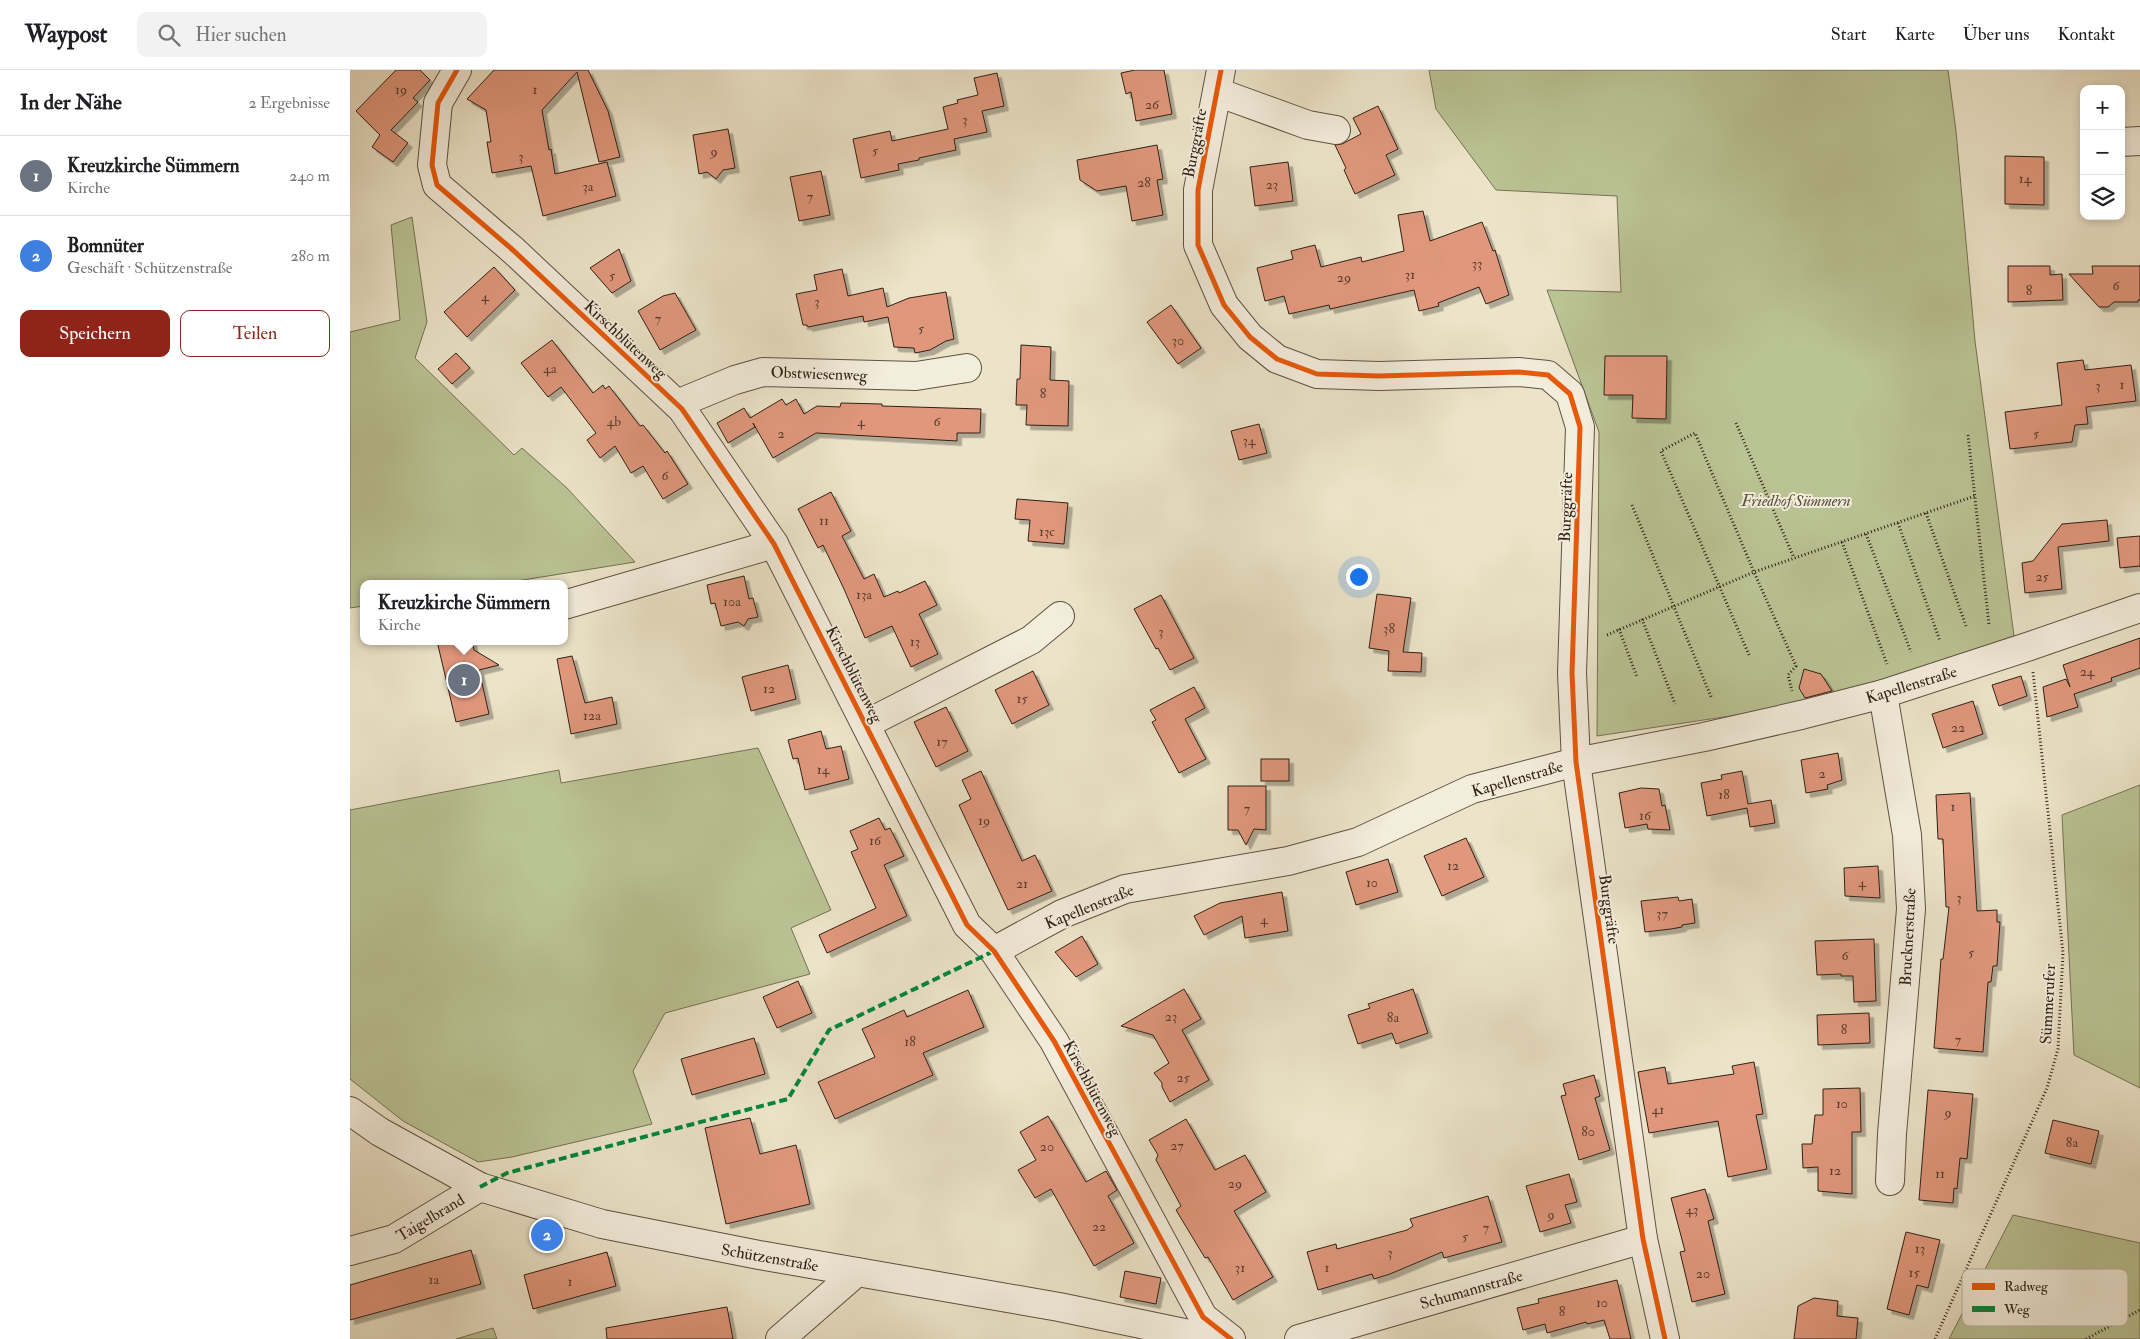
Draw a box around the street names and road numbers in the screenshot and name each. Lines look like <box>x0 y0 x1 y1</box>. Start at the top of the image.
street label: Burggräfte <box>1178 107 1212 179</box>
street label: Kirschblütenweg <box>580 296 672 384</box>
street label: Obstwiesenweg <box>770 362 869 386</box>
street label: Burggräfte <box>1555 471 1577 542</box>
street label: Kirschblütenweg <box>821 623 888 727</box>
street label: Kapellenstraße <box>1863 662 1960 709</box>
street label: Kapellenstraße <box>1469 756 1566 803</box>
street label: Burggräfte <box>1594 873 1624 946</box>
street label: Kapellenstraße <box>1042 880 1137 935</box>
street label: Brucknerstraße <box>1895 887 1921 987</box>
street label: Sümmerufer <box>2036 963 2060 1045</box>
street label: Kirschblütenweg <box>1058 1037 1126 1141</box>
street label: Taigelbrand <box>393 1190 468 1246</box>
street label: Schützenstraße <box>720 1240 820 1276</box>
street label: Schumannstraße <box>1418 1266 1525 1314</box>

